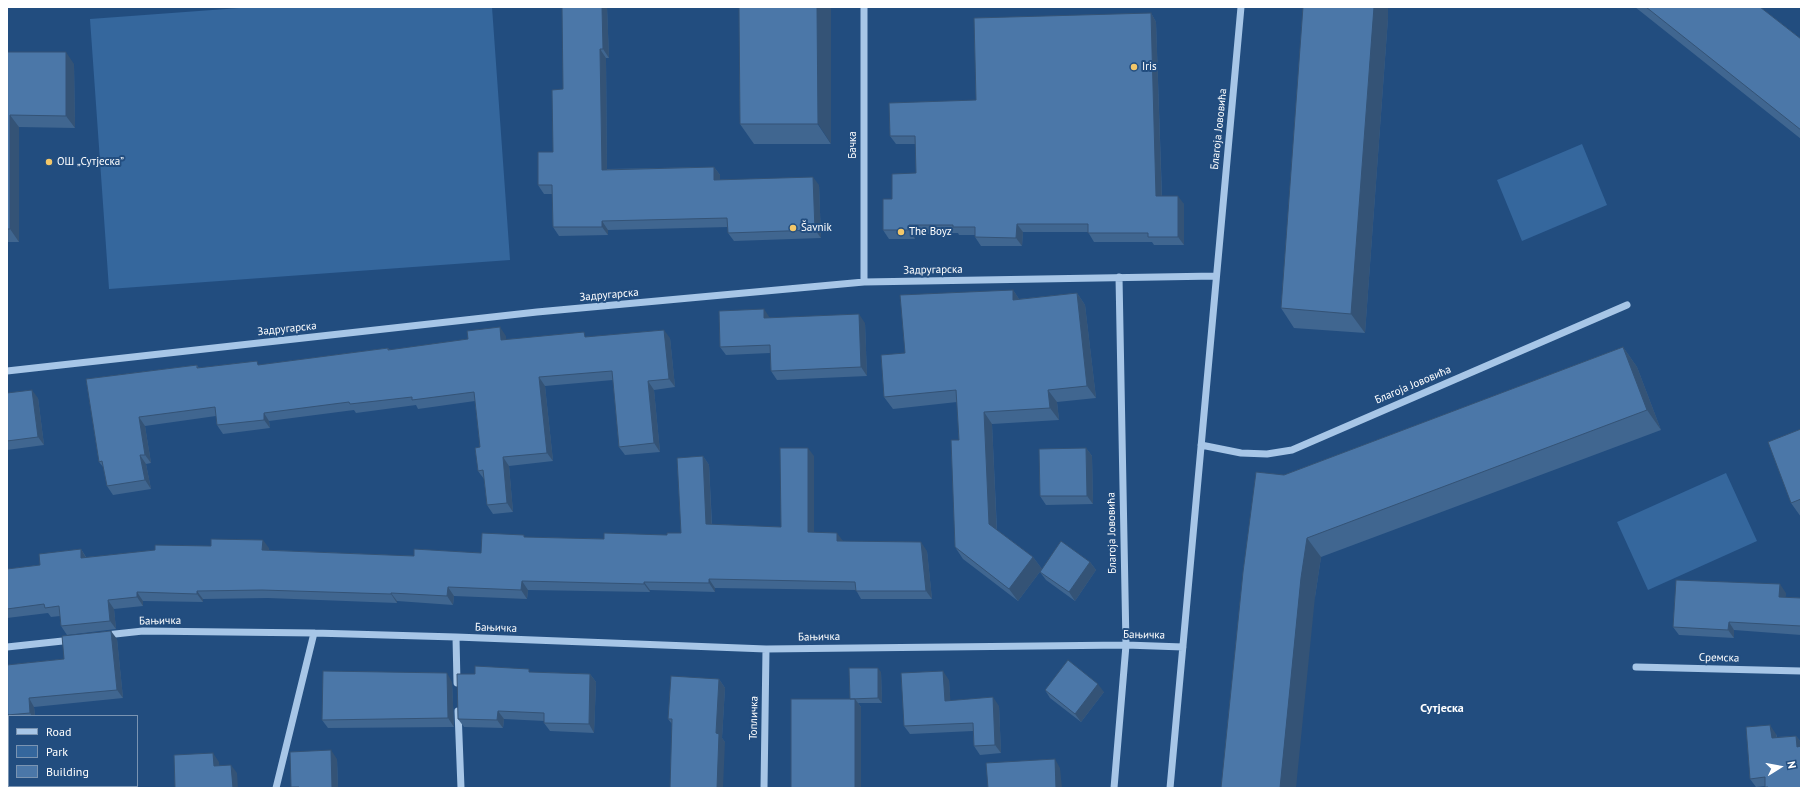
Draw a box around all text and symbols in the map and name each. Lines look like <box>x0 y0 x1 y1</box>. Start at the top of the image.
place label: Iris <box>1142 60 1157 74</box>
marker: Iris <box>1129 62 1139 72</box>
street label: Благоја Јововића <box>1208 88 1230 170</box>
street label: Бачка <box>846 131 860 159</box>
place label: ОШ „Сутјеска” <box>57 155 124 169</box>
marker: ОШ „Сутјеска” <box>44 157 54 167</box>
place label: Šavnik <box>801 221 832 235</box>
marker: Šavnik <box>788 223 798 233</box>
place label: The Boyz <box>909 225 952 239</box>
marker: The Boyz <box>896 227 906 237</box>
street label: Задругарска <box>903 263 963 277</box>
street label: Задругарска <box>579 286 639 304</box>
street label: Задругарска <box>257 319 317 339</box>
street label: Благоја Јововића <box>1373 363 1453 407</box>
street label: Благоја Јововића <box>1105 492 1119 574</box>
street label: Бањичка <box>139 614 181 628</box>
street label: Бањичка <box>475 621 517 635</box>
street label: Бањичка <box>1123 628 1165 642</box>
street label: Бањичка <box>798 630 840 644</box>
street label: Сремска <box>1699 651 1739 665</box>
street label: Топличка <box>747 696 761 740</box>
district label: Сутјеска <box>1420 702 1464 716</box>
legend <box>8 715 138 787</box>
text: Road <box>46 724 71 739</box>
text: Park <box>46 744 68 759</box>
north arrow <box>1760 747 1800 787</box>
text: N <box>1784 760 1799 770</box>
text: Building <box>46 764 89 779</box>

